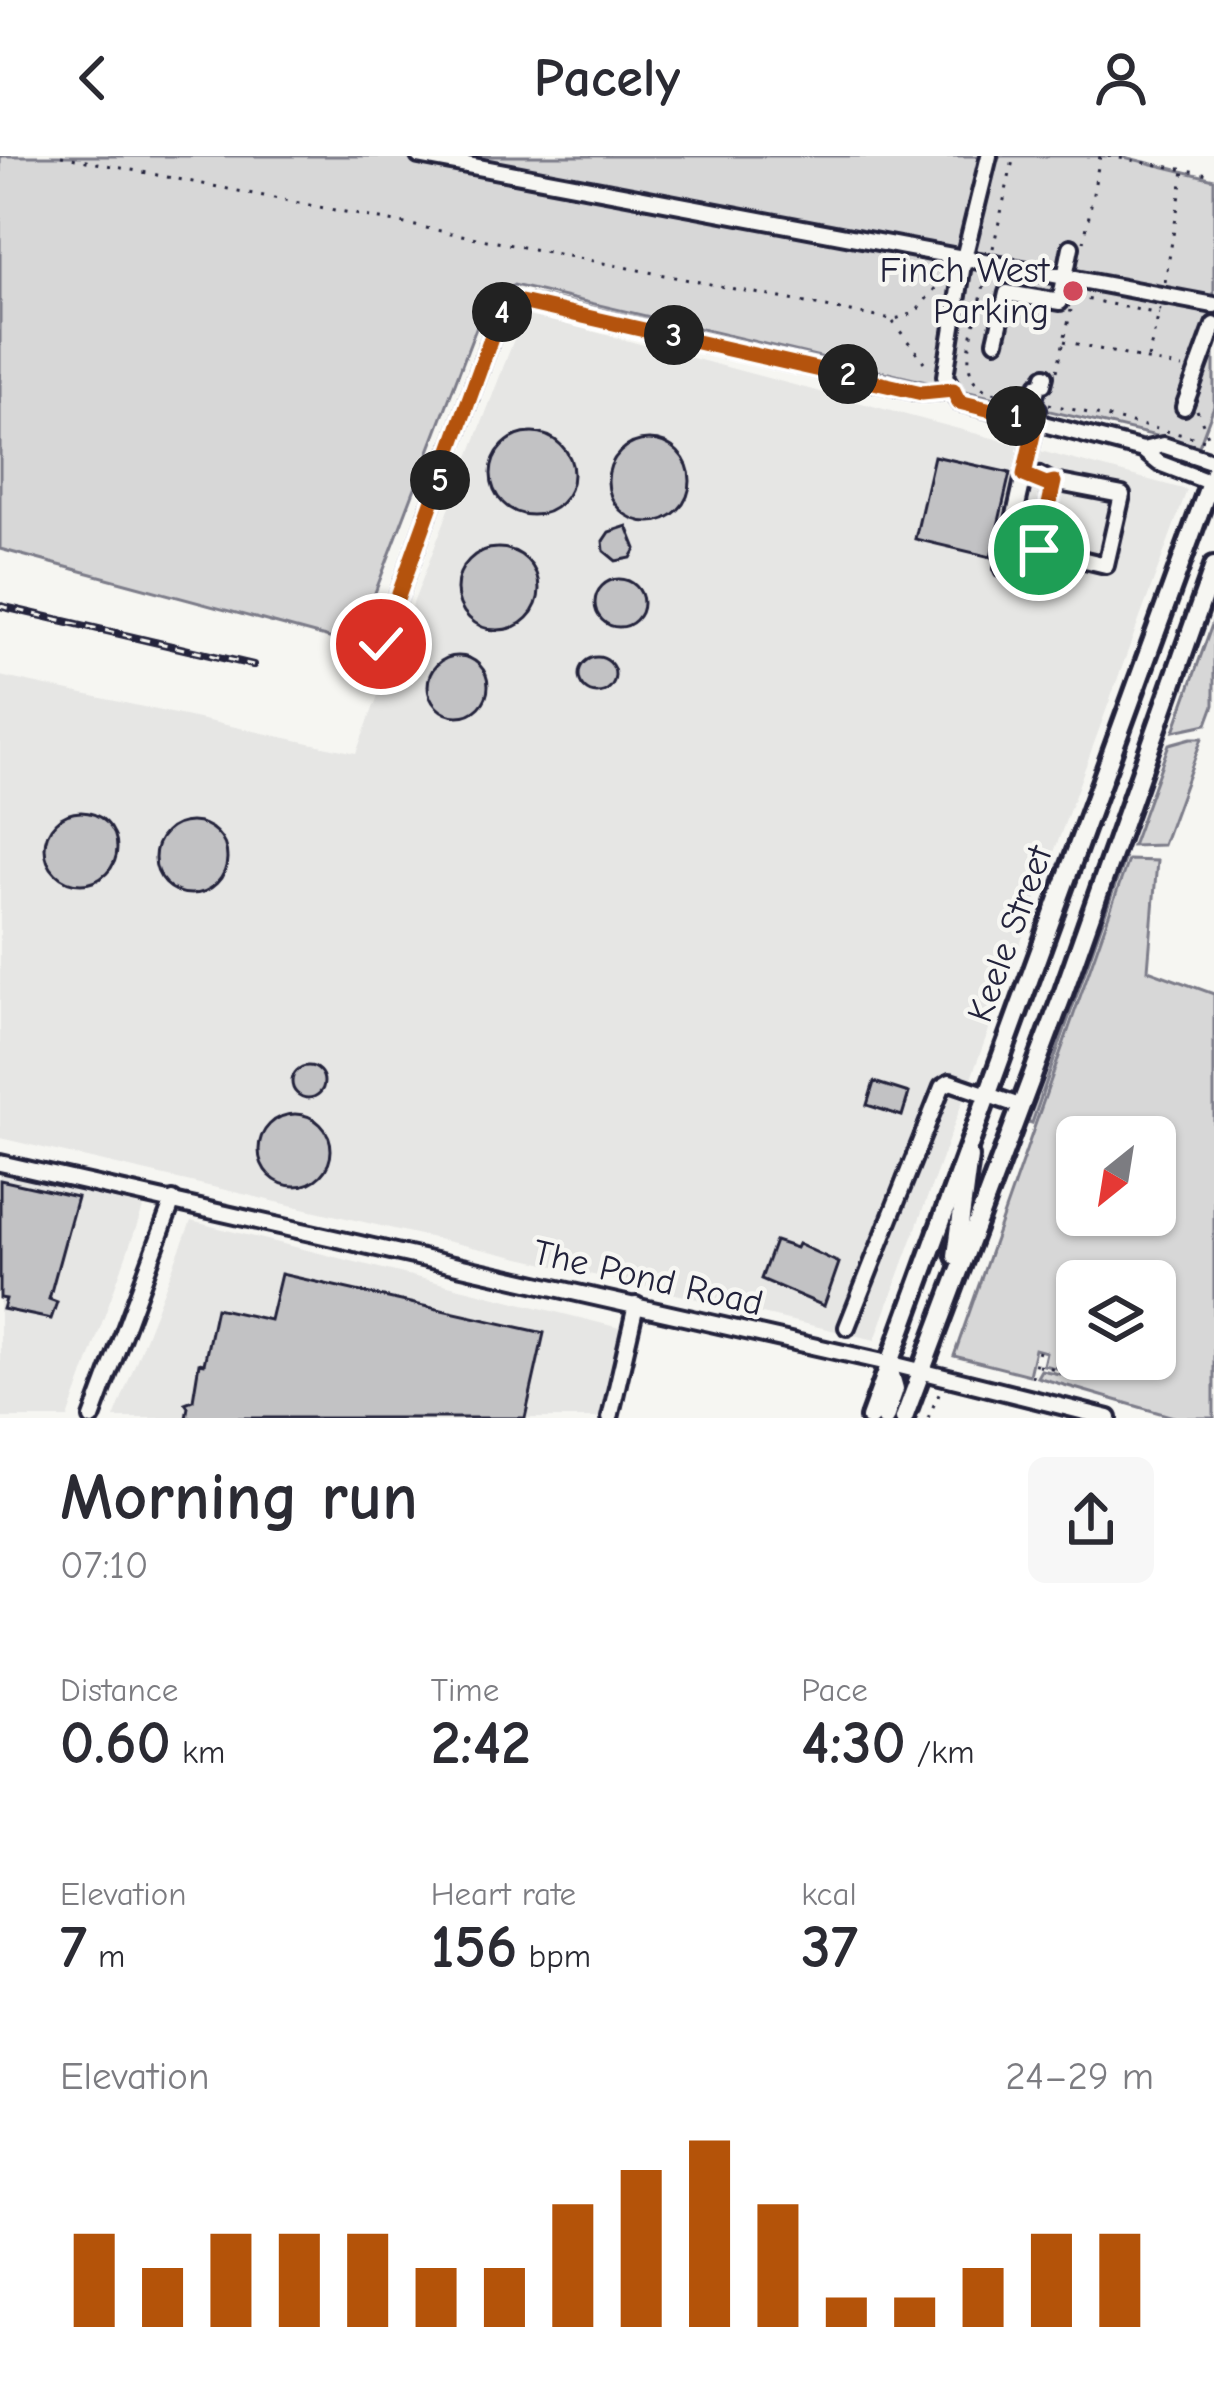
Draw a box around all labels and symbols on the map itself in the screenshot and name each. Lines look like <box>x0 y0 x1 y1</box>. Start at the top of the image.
place label: Finch West Parking <box>879 250 1051 332</box>
marker: Finch West Parking <box>1060 278 1086 304</box>
pin: 4 <box>472 282 532 342</box>
pin: 3 <box>644 305 704 365</box>
pin: 2 <box>818 344 878 404</box>
pin: 1 <box>986 386 1046 446</box>
pin: 5 <box>410 450 470 510</box>
pin <box>988 499 1090 601</box>
pin <box>330 593 432 695</box>
street label: Keele Street <box>959 839 1061 1028</box>
north arrow <box>1056 1116 1176 1236</box>
street label: The Pond Road <box>529 1232 767 1324</box>

